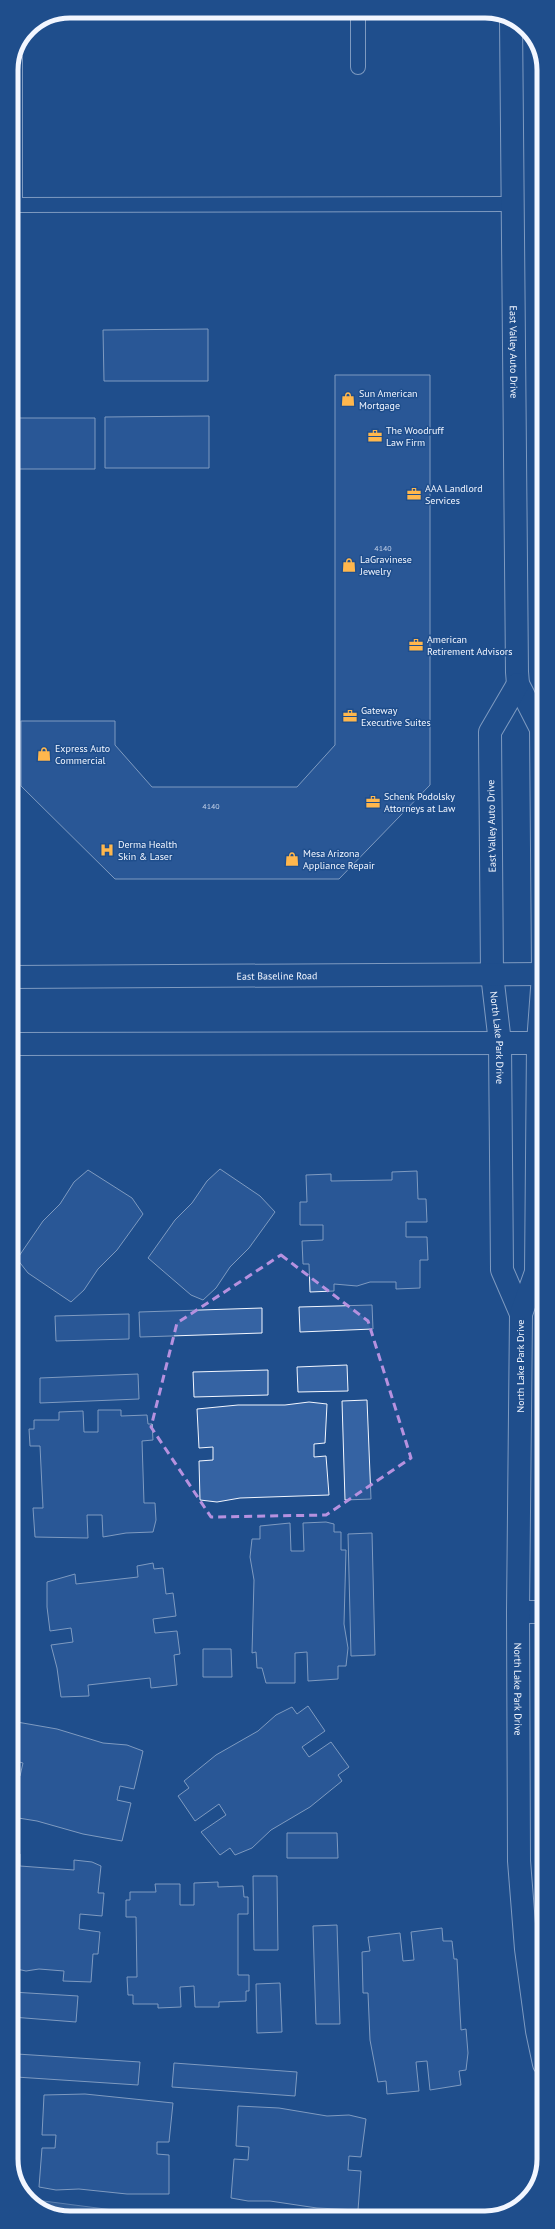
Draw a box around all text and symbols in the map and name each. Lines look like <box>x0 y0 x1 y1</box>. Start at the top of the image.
street label: East Valley Auto Drive <box>507 305 520 399</box>
place label: Sun American Mortgage <box>359 387 418 412</box>
shop icon: Sun American Mortgage <box>340 391 356 407</box>
place label: The Woodruff Law Firm <box>386 424 445 449</box>
office icon: The Woodruff Law Firm <box>367 428 383 444</box>
place label: AAA Landlord Services <box>425 482 483 507</box>
office icon: AAA Landlord Services <box>406 486 422 502</box>
house number: 4140 <box>374 543 392 553</box>
place label: LaGravinese Jewelry <box>359 553 412 578</box>
shop icon: LaGravinese Jewelry <box>341 557 357 573</box>
place label: American Retirement Advisors <box>427 633 512 658</box>
office icon: American Retirement Advisors <box>408 637 424 653</box>
place label: Gateway Executive Suites <box>361 704 431 729</box>
office icon: Gateway Executive Suites <box>342 708 358 724</box>
place label: Express Auto Commercial <box>55 742 110 767</box>
shop icon: Express Auto Commercial <box>36 746 52 762</box>
street label: East Valley Auto Drive <box>484 780 499 872</box>
place label: Schenk Podolsky Attorneys at Law <box>384 790 456 815</box>
office icon: Schenk Podolsky Attorneys at Law <box>365 794 381 810</box>
house number: 4140 <box>202 801 220 811</box>
place label: Derma Health Skin & Laser <box>118 838 177 863</box>
hospital icon: Derma Health Skin & Laser <box>99 842 115 858</box>
place label: Mesa Arizona Appliance Repair <box>303 847 375 872</box>
shop icon: Mesa Arizona Appliance Repair <box>284 851 300 867</box>
street label: East Baseline Road <box>237 969 317 983</box>
street label: North Lake Park Drive <box>487 991 506 1084</box>
street label: North Lake Park Drive <box>514 1320 527 1412</box>
street label: North Lake Park Drive <box>511 1643 524 1736</box>

